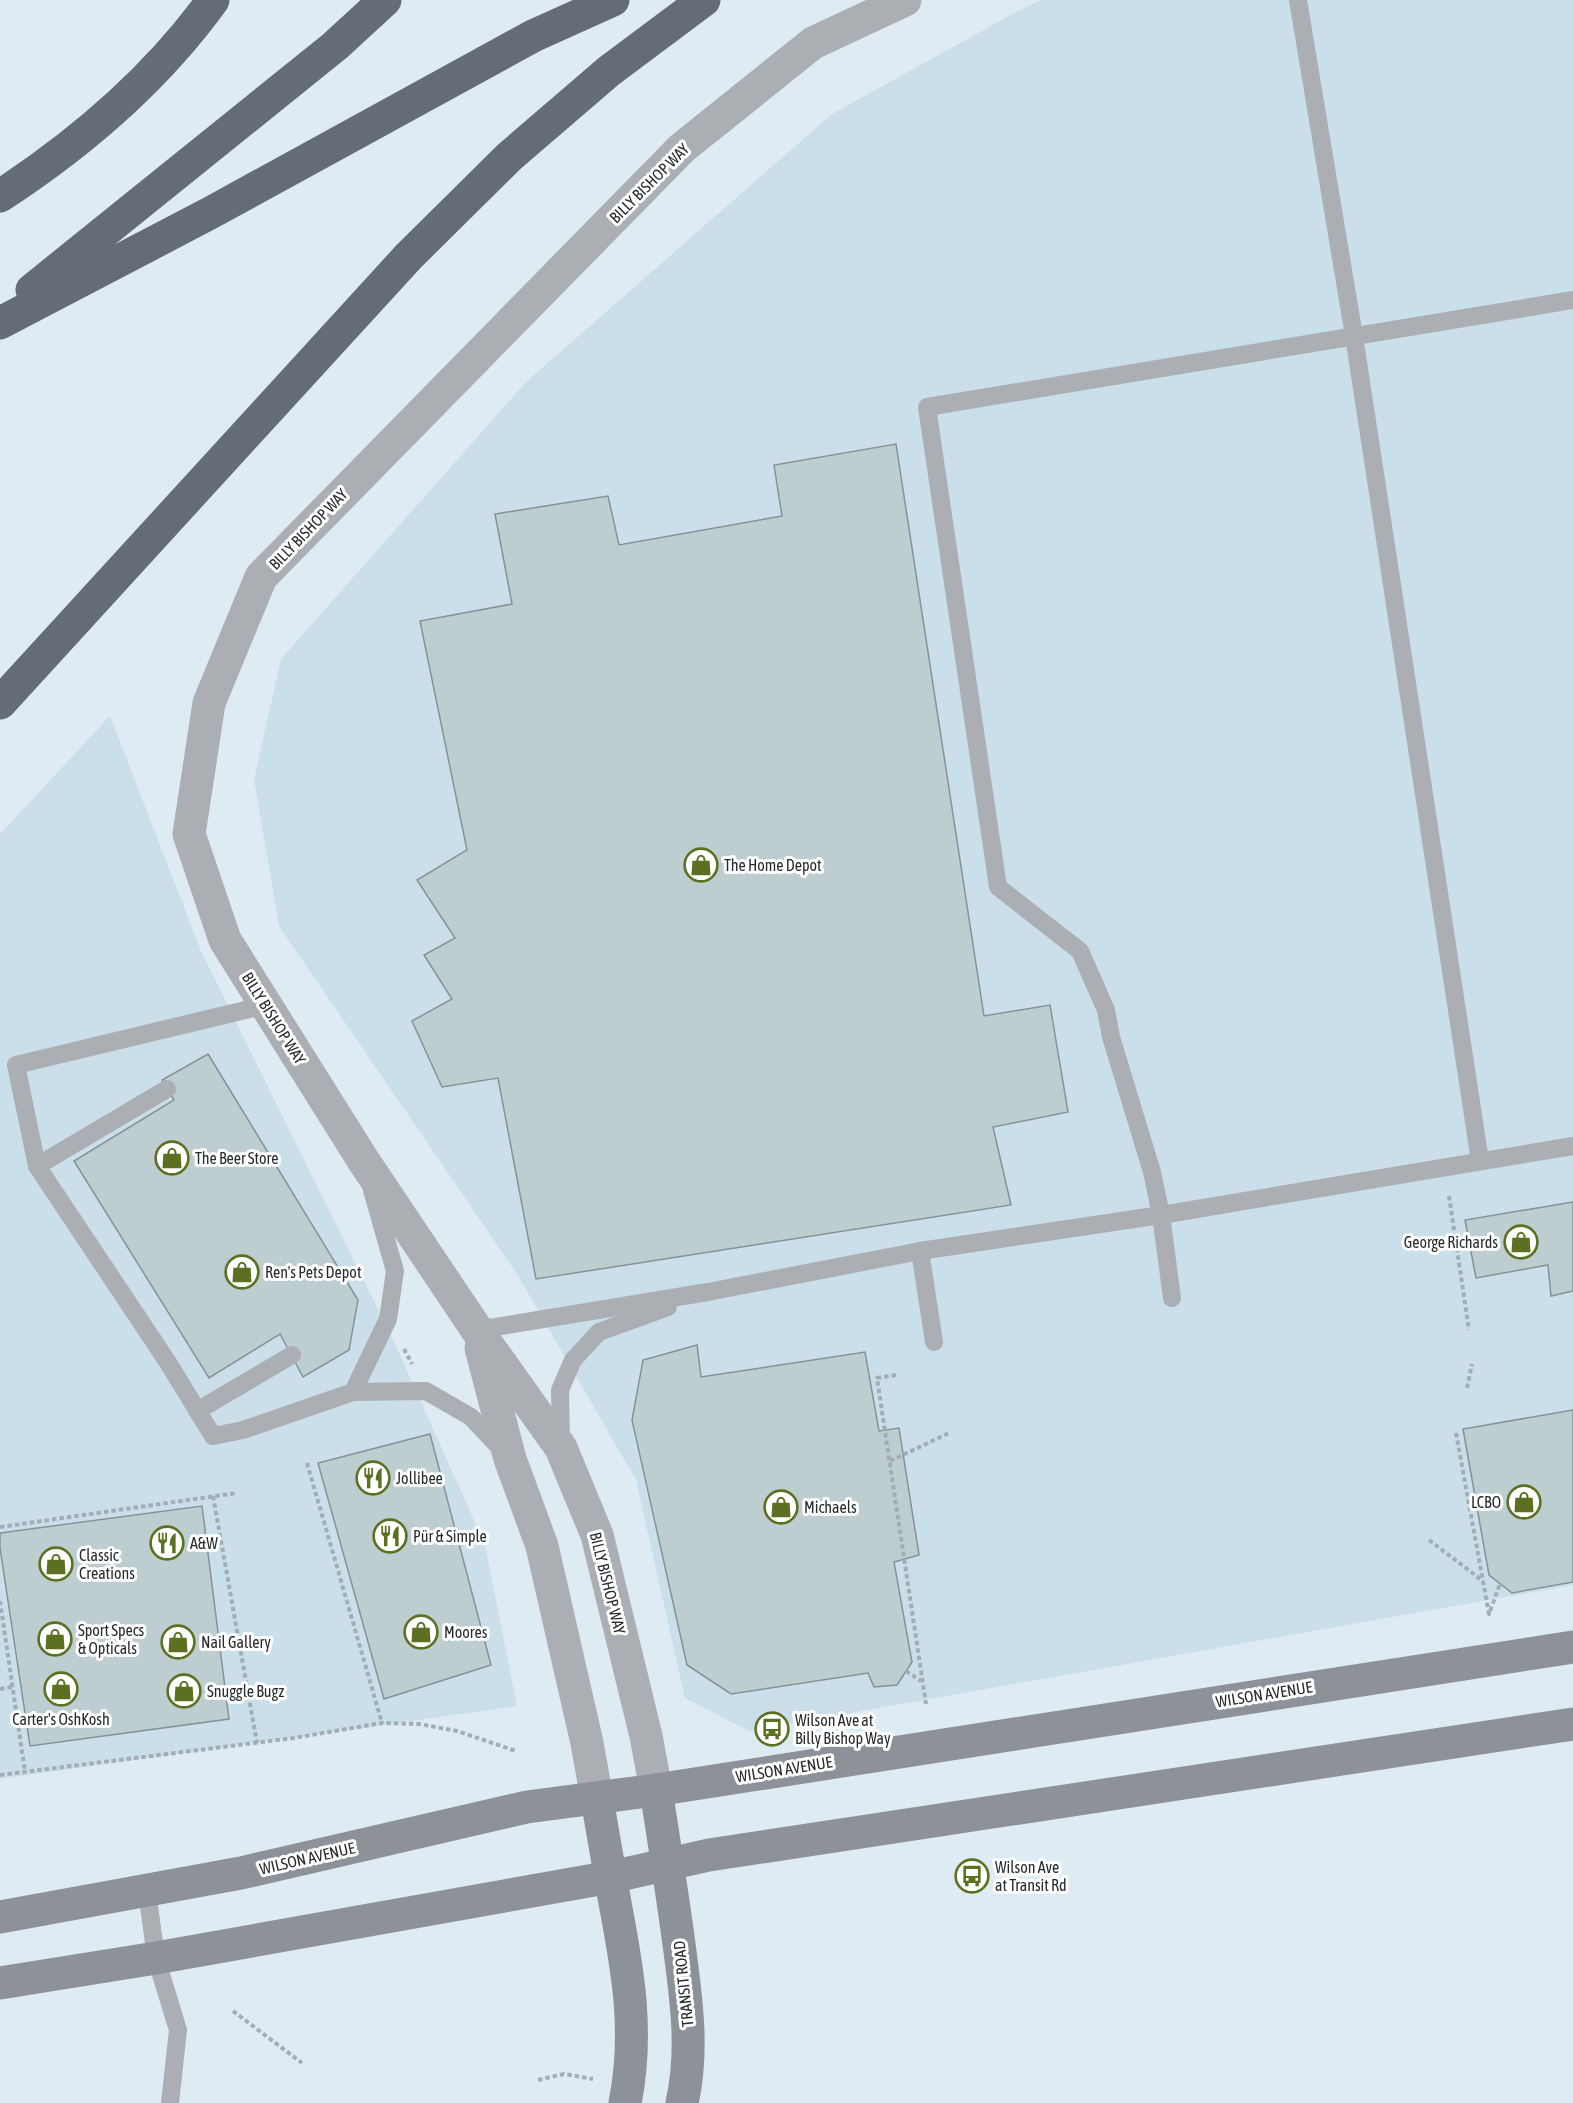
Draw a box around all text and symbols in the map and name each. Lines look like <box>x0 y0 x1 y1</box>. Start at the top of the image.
street label: BILLY BISHOP WAY <box>606 139 693 226</box>
street label: BILLY BISHOP WAY <box>265 484 351 573</box>
shop icon: The Home Depot <box>683 847 719 883</box>
place label: The Home Depot <box>724 856 822 875</box>
street label: BILLY BISHOP WAY <box>239 969 310 1068</box>
shop icon: The Beer Store <box>154 1140 190 1176</box>
place label: The Beer Store <box>195 1149 279 1167</box>
shop icon: George Richards <box>1503 1224 1539 1260</box>
place label: George Richards <box>1404 1233 1498 1252</box>
shop icon: Ren's Pets Depot <box>224 1254 260 1290</box>
place label: Ren's Pets Depot <box>265 1263 362 1282</box>
restaurant icon: Jollibee <box>355 1460 391 1496</box>
place label: Jollibee <box>396 1469 443 1487</box>
shop icon: LCBO <box>1506 1484 1542 1520</box>
shop icon: Michaels <box>763 1489 799 1525</box>
place label: LCBO <box>1471 1493 1501 1511</box>
place label: Michaels <box>804 1498 857 1516</box>
restaurant icon: Pür & Simple <box>372 1518 408 1554</box>
restaurant icon: A&W <box>149 1525 185 1561</box>
place label: Pür & Simple <box>413 1527 487 1546</box>
street label: BILLY BISHOP WAY <box>587 1530 630 1637</box>
place label: A&W <box>190 1534 218 1552</box>
shop icon: Classic Creations <box>38 1546 74 1582</box>
place label: Classic Creations <box>79 1546 135 1582</box>
shop icon: Moores <box>403 1614 439 1650</box>
shop icon: Sport Specs & Opticals <box>37 1621 73 1657</box>
place label: Sport Specs & Opticals <box>78 1621 145 1658</box>
place label: Moores <box>444 1623 488 1641</box>
shop icon: Nail Gallery <box>160 1624 196 1660</box>
place label: Nail Gallery <box>201 1633 271 1652</box>
shop icon: Carter's OshKosh <box>43 1671 79 1707</box>
shop icon: Snuggle Bugz <box>166 1673 202 1709</box>
street label: WILSON AVENUE <box>1214 1677 1314 1711</box>
place label: Snuggle Bugz <box>207 1682 284 1701</box>
place label: Carter's OshKosh <box>12 1710 110 1728</box>
bus stop icon: Wilson Ave at Billy Bishop Way <box>754 1711 790 1747</box>
place label: Wilson Ave at Billy Bishop Way <box>795 1711 891 1748</box>
street label: WILSON AVENUE <box>734 1752 834 1786</box>
street label: WILSON AVENUE <box>257 1838 357 1878</box>
bus stop icon: Wilson Ave at Transit Rd <box>954 1858 990 1894</box>
place label: Wilson Ave at Transit Rd <box>995 1858 1067 1894</box>
street label: TRANSIT ROAD <box>670 1940 696 2028</box>

